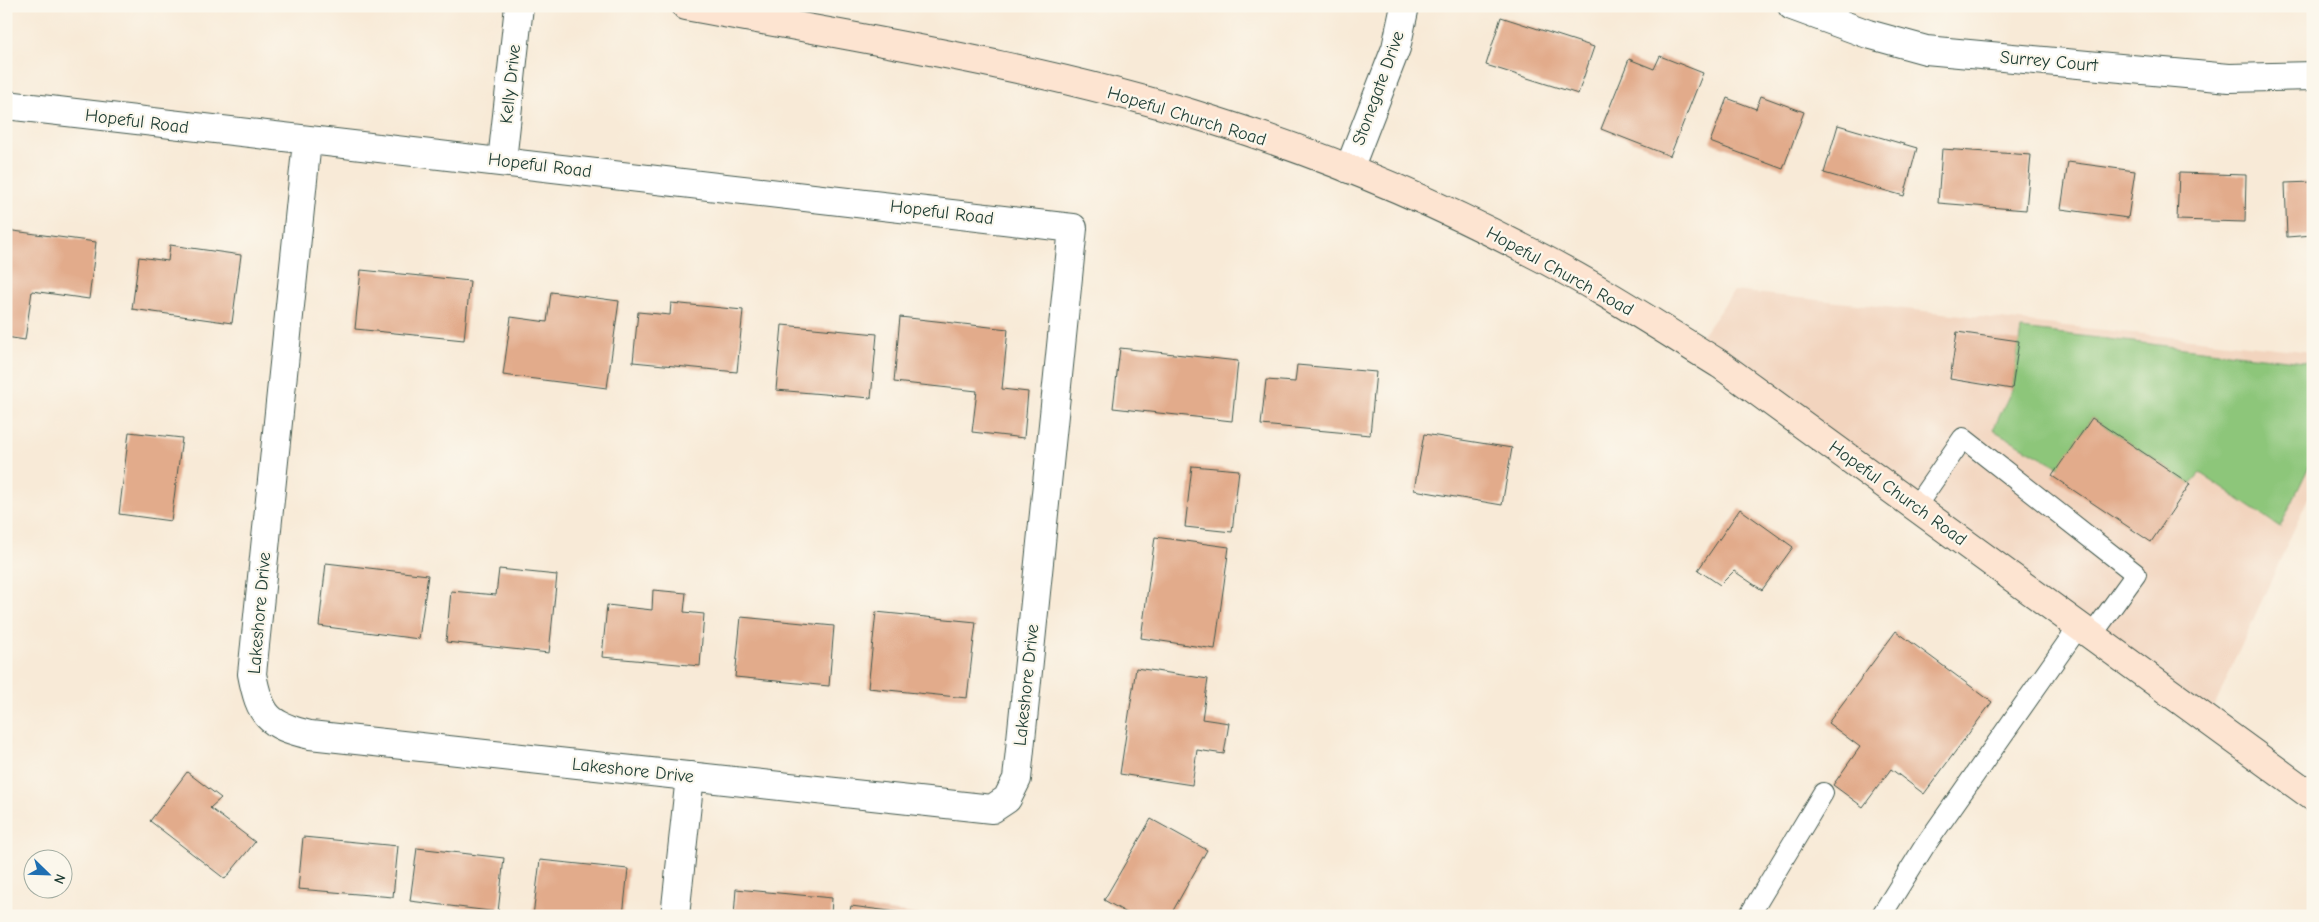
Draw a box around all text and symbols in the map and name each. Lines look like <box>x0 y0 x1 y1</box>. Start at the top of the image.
street label: Stonegate Drive <box>1348 28 1409 148</box>
street label: Kelly Drive <box>496 43 525 125</box>
street label: Surrey Court <box>1999 47 2100 76</box>
street label: Hopeful Church Road <box>1105 82 1269 151</box>
street label: Hopeful Road <box>84 105 190 138</box>
street label: Hopeful Road <box>487 149 593 182</box>
street label: Hopeful Road <box>889 196 995 229</box>
street label: Hopeful Church Road <box>1483 222 1637 321</box>
street label: Hopeful Church Road <box>1825 436 1971 550</box>
street label: Lakeshore Drive <box>244 551 275 675</box>
street label: Lakeshore Drive <box>1010 623 1043 747</box>
street label: Lakeshore Drive <box>571 754 695 787</box>
north arrow <box>22 850 72 900</box>
text: N <box>50 871 69 886</box>

